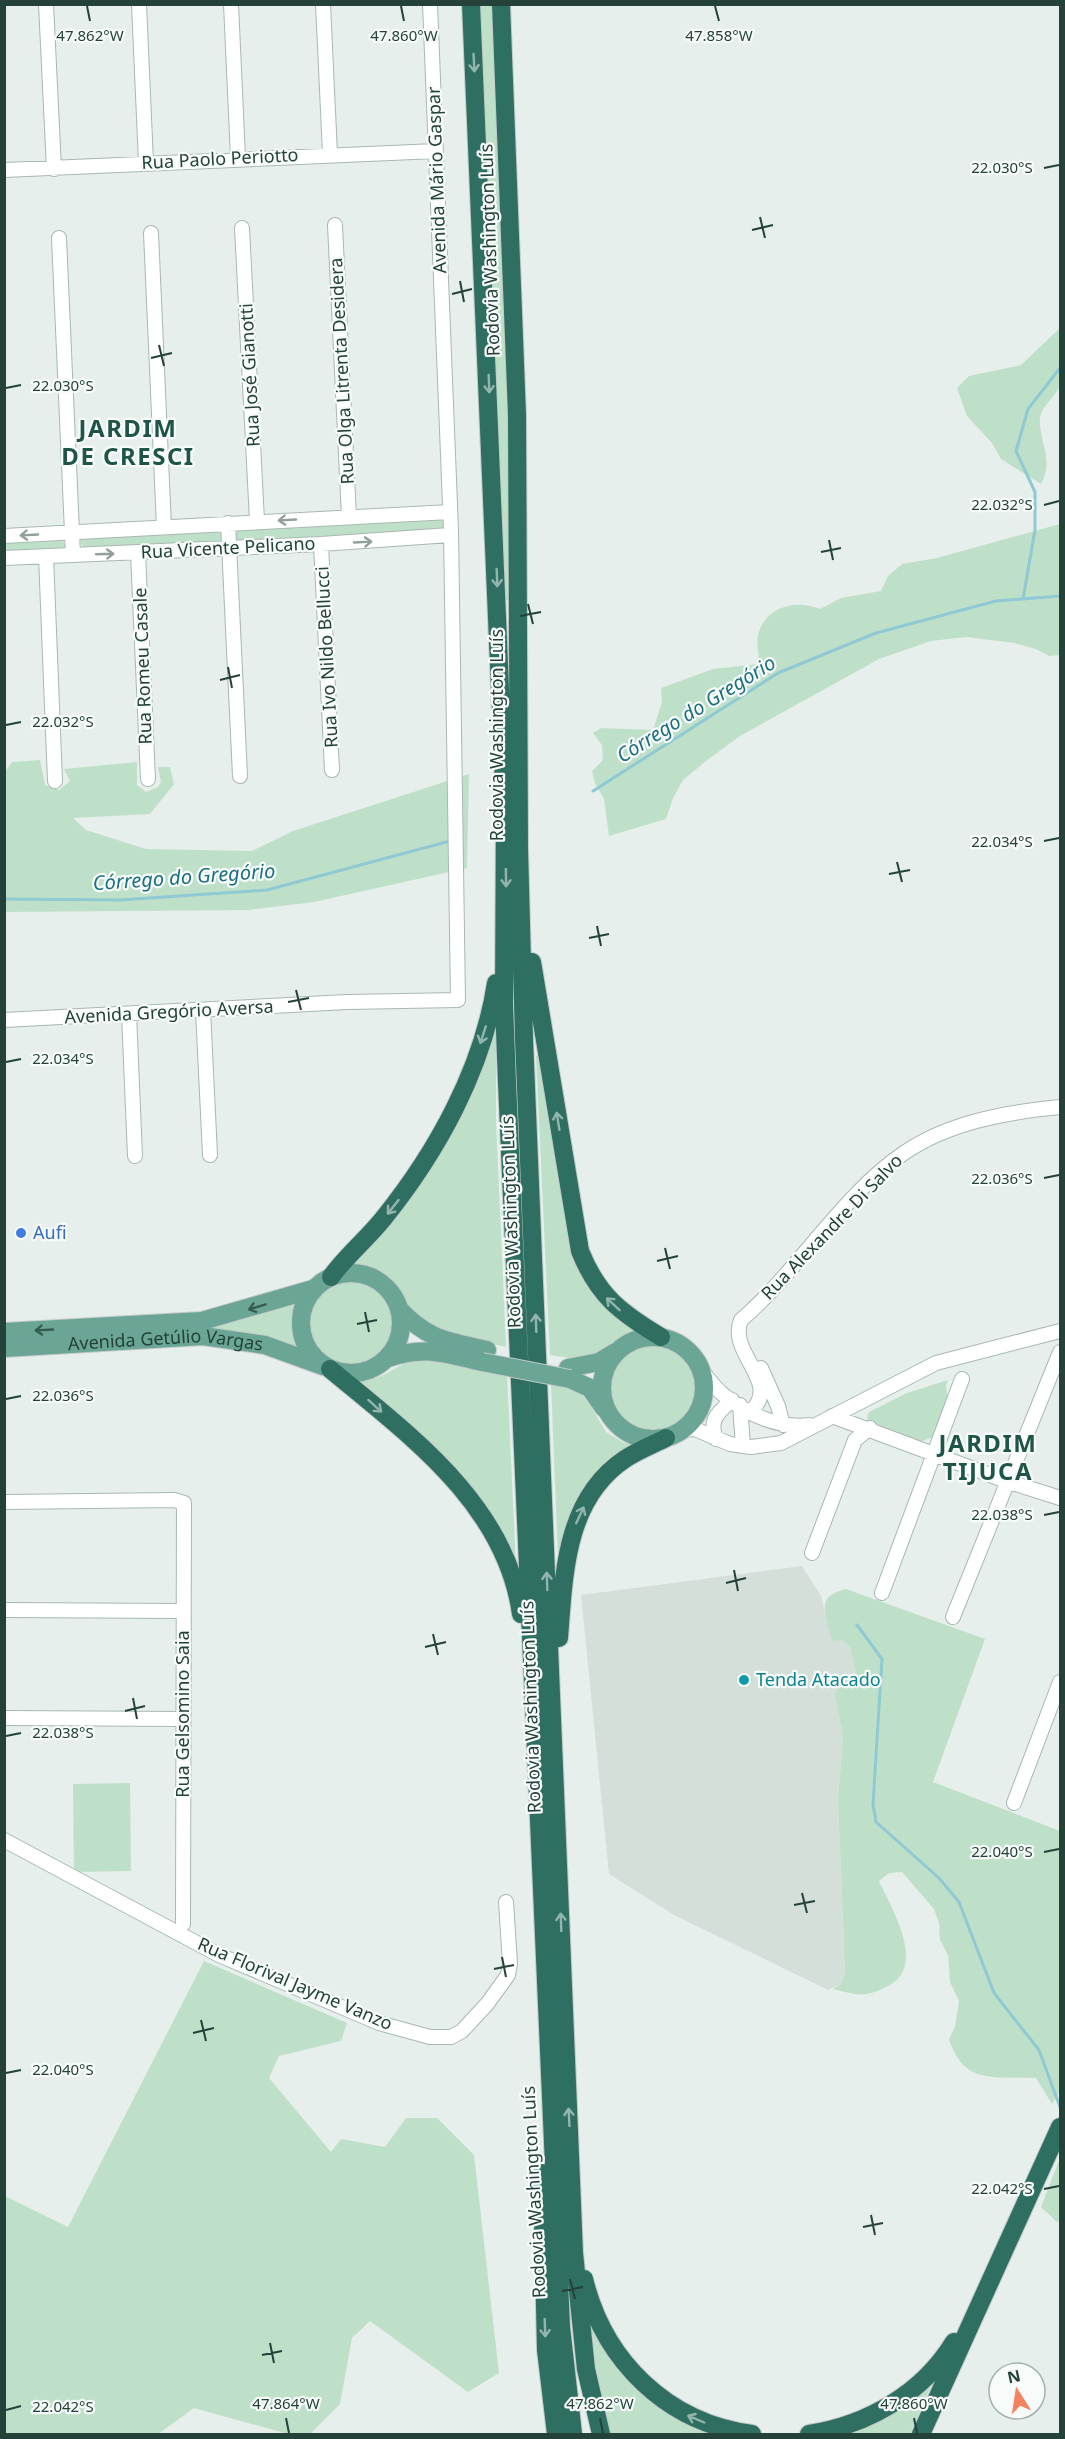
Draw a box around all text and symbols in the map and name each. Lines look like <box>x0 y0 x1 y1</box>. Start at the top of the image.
text: 47.862°W <box>56 25 124 45</box>
text: 47.860°W <box>370 25 438 45</box>
text: 47.858°W <box>685 25 753 45</box>
one-way arrow <box>469 52 480 72</box>
street label: Avenida Mário Gaspar <box>421 86 451 274</box>
street label: Rua Paolo Periotto <box>141 142 299 174</box>
street label: Rodovia Washington Luís <box>473 144 505 357</box>
text: 22.030°S <box>971 157 1033 177</box>
street label: Rua Olga Litrenta Desidera <box>323 257 359 485</box>
street label: Rua José Gianotti <box>233 303 265 448</box>
one-way arrow <box>483 373 494 393</box>
text: 22.030°S <box>32 375 94 395</box>
district label: JARDIM DE CRESCI <box>61 411 195 472</box>
text: 22.032°S <box>971 494 1033 514</box>
one-way arrow <box>277 514 297 525</box>
one-way arrow <box>20 530 40 541</box>
street label: Rua Vicente Pelicano <box>140 530 316 564</box>
one-way arrow <box>352 536 372 547</box>
one-way arrow <box>94 548 114 559</box>
street label: Rua Ivo Nildo Bellucci <box>309 566 343 748</box>
one-way arrow <box>491 568 502 588</box>
street label: Rua Romeu Casale <box>127 587 157 745</box>
street label: Rodovia Washington Luís <box>484 629 508 841</box>
water label: Córrego do Gregório <box>611 649 780 768</box>
text: 22.032°S <box>32 711 94 731</box>
text: 22.034°S <box>971 831 1033 851</box>
water label: Córrego do Gregório <box>92 857 276 896</box>
one-way arrow <box>500 868 512 888</box>
street label: Avenida Gregório Aversa <box>64 994 274 1028</box>
one-way arrow <box>477 1025 488 1044</box>
text: 22.034°S <box>32 1048 94 1068</box>
one-way arrow <box>552 1112 563 1132</box>
street label: Rodovia Washington Luís <box>494 1116 526 1329</box>
street label: Rua Alexandre Di Salvo <box>755 1148 907 1304</box>
text: 22.036°S <box>971 1168 1033 1188</box>
one-way arrow <box>386 1198 399 1214</box>
place label: Aufi <box>33 1220 66 1244</box>
marker: Aufi <box>14 1226 28 1240</box>
one-way arrow <box>606 1297 621 1311</box>
one-way arrow <box>248 1302 267 1313</box>
one-way arrow <box>531 1313 542 1333</box>
street label: Avenida Getúlio Vargas <box>67 1323 265 1356</box>
one-way arrow <box>34 1325 54 1336</box>
text: 22.036°S <box>32 1385 94 1405</box>
one-way arrow <box>367 1399 382 1413</box>
district label: JARDIM TIJUCA <box>937 1426 1037 1487</box>
text: 22.038°S <box>971 1504 1033 1524</box>
one-way arrow <box>574 1507 586 1525</box>
one-way arrow <box>542 1571 553 1591</box>
street label: Rodovia Washington Luís <box>514 1601 546 1814</box>
street label: Rua Gelsomino Saia <box>170 1630 194 1798</box>
place label: Tenda Atacado <box>756 1667 881 1691</box>
marker: Tenda Atacado <box>737 1673 751 1687</box>
text: 22.038°S <box>32 1722 94 1742</box>
text: 22.040°S <box>971 1841 1033 1861</box>
one-way arrow <box>555 1913 566 1933</box>
street label: Rua Florival Jayme Vanzo <box>194 1931 396 2035</box>
text: 22.040°S <box>32 2059 94 2079</box>
street label: Rodovia Washington Luís <box>515 2085 551 2299</box>
one-way arrow <box>563 2108 574 2128</box>
text: 22.042°S <box>971 2178 1033 2198</box>
one-way arrow <box>540 2318 551 2338</box>
north arrow <box>987 2361 1047 2421</box>
text: N <box>1005 2364 1023 2388</box>
text: 47.864°W <box>252 2393 320 2413</box>
text: 47.862°W <box>566 2393 634 2413</box>
text: 47.860°W <box>880 2393 948 2413</box>
text: 22.042°S <box>32 2396 94 2416</box>
one-way arrow <box>687 2413 705 2424</box>

